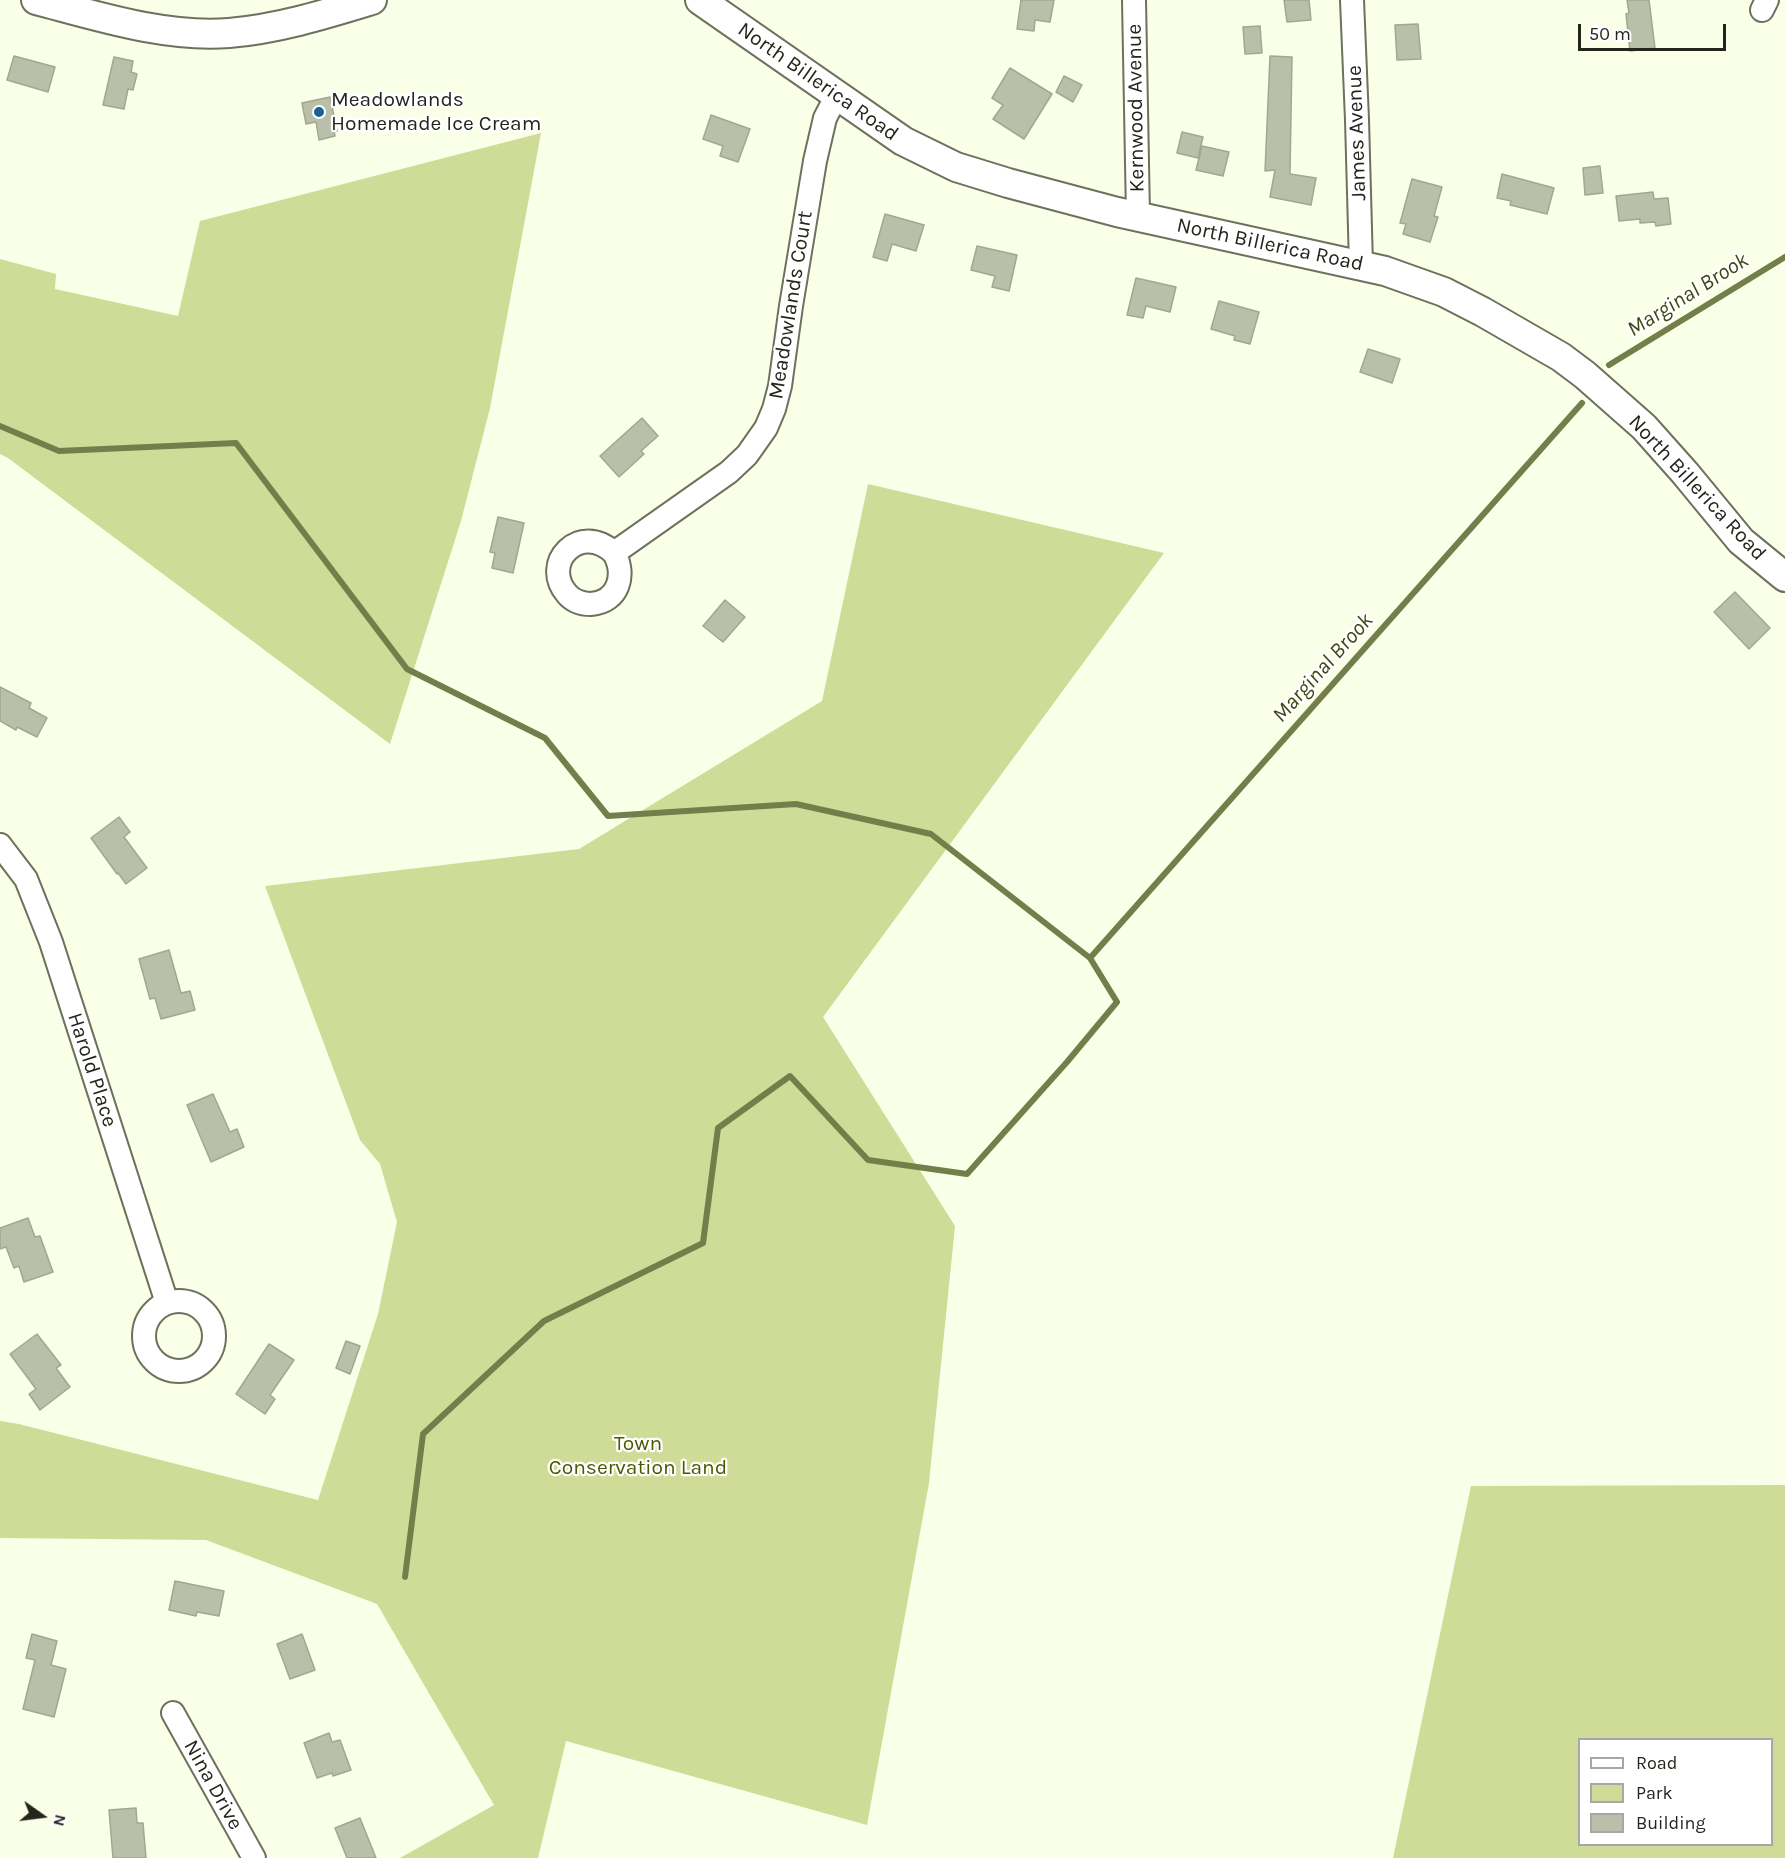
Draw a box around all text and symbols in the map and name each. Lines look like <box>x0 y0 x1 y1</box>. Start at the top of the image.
scale bar <box>1581 12 1730 50</box>
street label: North Billerica Road <box>733 17 903 147</box>
text: 50 m <box>1589 23 1631 45</box>
street label: Kernwood Avenue <box>1122 24 1150 192</box>
street label: James Avenue <box>1342 65 1372 201</box>
place label: Meadowlands Homemade Ice Cream <box>331 87 541 137</box>
marker: Meadowlands Homemade Ice Cream <box>312 105 326 119</box>
street label: Meadowlands Court <box>764 209 818 401</box>
street label: North Billerica Road <box>1174 213 1366 277</box>
water label: Marginal Brook <box>1622 247 1754 343</box>
street label: North Billerica Road <box>1623 410 1771 566</box>
water label: Marginal Brook <box>1267 608 1379 728</box>
street label: Harold Place <box>62 1010 122 1130</box>
park label: Town Conservation Land <box>549 1431 727 1481</box>
street label: Nina Drive <box>178 1736 248 1834</box>
legend <box>1578 1738 1773 1846</box>
text: Road <box>1636 1752 1677 1774</box>
text: Park <box>1636 1782 1673 1804</box>
north arrow <box>12 1786 72 1846</box>
text: Building <box>1636 1812 1706 1834</box>
text: N <box>49 1813 71 1828</box>

